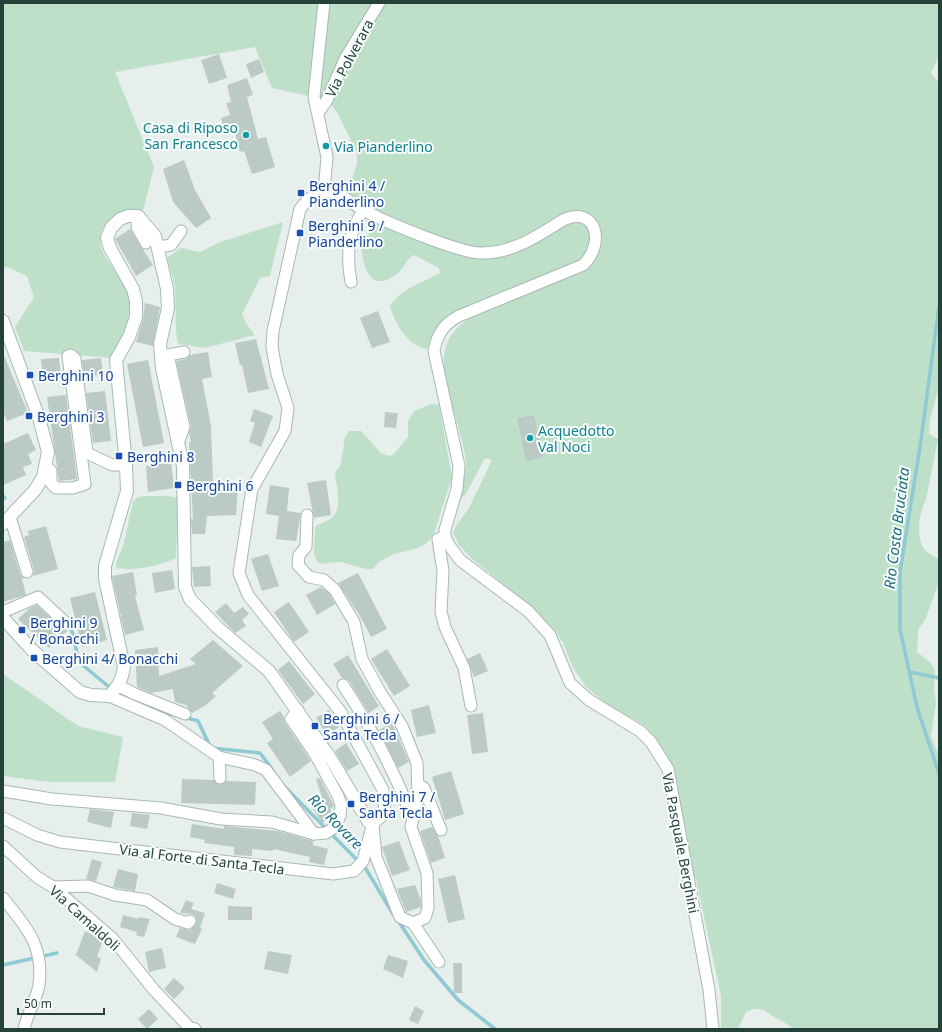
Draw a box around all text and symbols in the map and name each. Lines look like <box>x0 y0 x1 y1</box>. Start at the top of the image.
street label: Via Polverara <box>320 16 378 100</box>
place label: Casa di Riposo San Francesco <box>143 118 238 153</box>
marker: Casa di Riposo San Francesco <box>241 130 251 140</box>
place label: Via Pianderlino <box>334 137 433 156</box>
marker: Via Pianderlino <box>321 141 331 151</box>
place label: Berghini 4 / Pianderlino <box>309 176 386 211</box>
marker: Berghini 4 / Pianderlino <box>296 188 306 198</box>
place label: Berghini 9 / Pianderlino <box>308 216 385 251</box>
marker: Berghini 9 / Pianderlino <box>295 228 305 238</box>
place label: Berghini 10 <box>38 366 113 385</box>
marker: Berghini 10 <box>25 370 35 380</box>
place label: Berghini 3 <box>37 407 104 426</box>
marker: Berghini 3 <box>24 411 34 421</box>
place label: Acquedotto Val Noci <box>538 421 614 456</box>
marker: Acquedotto Val Noci <box>525 433 535 443</box>
place label: Berghini 8 <box>127 447 194 466</box>
marker: Berghini 8 <box>114 451 124 461</box>
water label: Rio Costa Bruciata <box>879 466 913 590</box>
place label: Berghini 6 <box>186 476 253 495</box>
marker: Berghini 6 <box>173 480 183 490</box>
place label: Berghini 9 / Bonacchi <box>30 613 99 648</box>
marker: Berghini 9 / Bonacchi <box>17 625 27 635</box>
place label: Berghini 4/ Bonacchi <box>42 649 178 668</box>
marker: Berghini 4/ Bonacchi <box>29 653 39 663</box>
place label: Berghini 6 / Santa Tecla <box>323 709 400 744</box>
marker: Berghini 6 / Santa Tecla <box>310 721 320 731</box>
street label: Via Pasquale Berghini <box>658 771 704 915</box>
place label: Berghini 7 / Santa Tecla <box>359 787 436 822</box>
water label: Rio Rovare <box>304 789 368 854</box>
marker: Berghini 7 / Santa Tecla <box>346 799 356 809</box>
street label: Via al Forte di Santa Tecla <box>118 839 286 879</box>
street label: Via Camaldoli <box>46 881 124 955</box>
scale bar <box>18 990 104 1016</box>
text: 50 m <box>24 995 52 1012</box>

